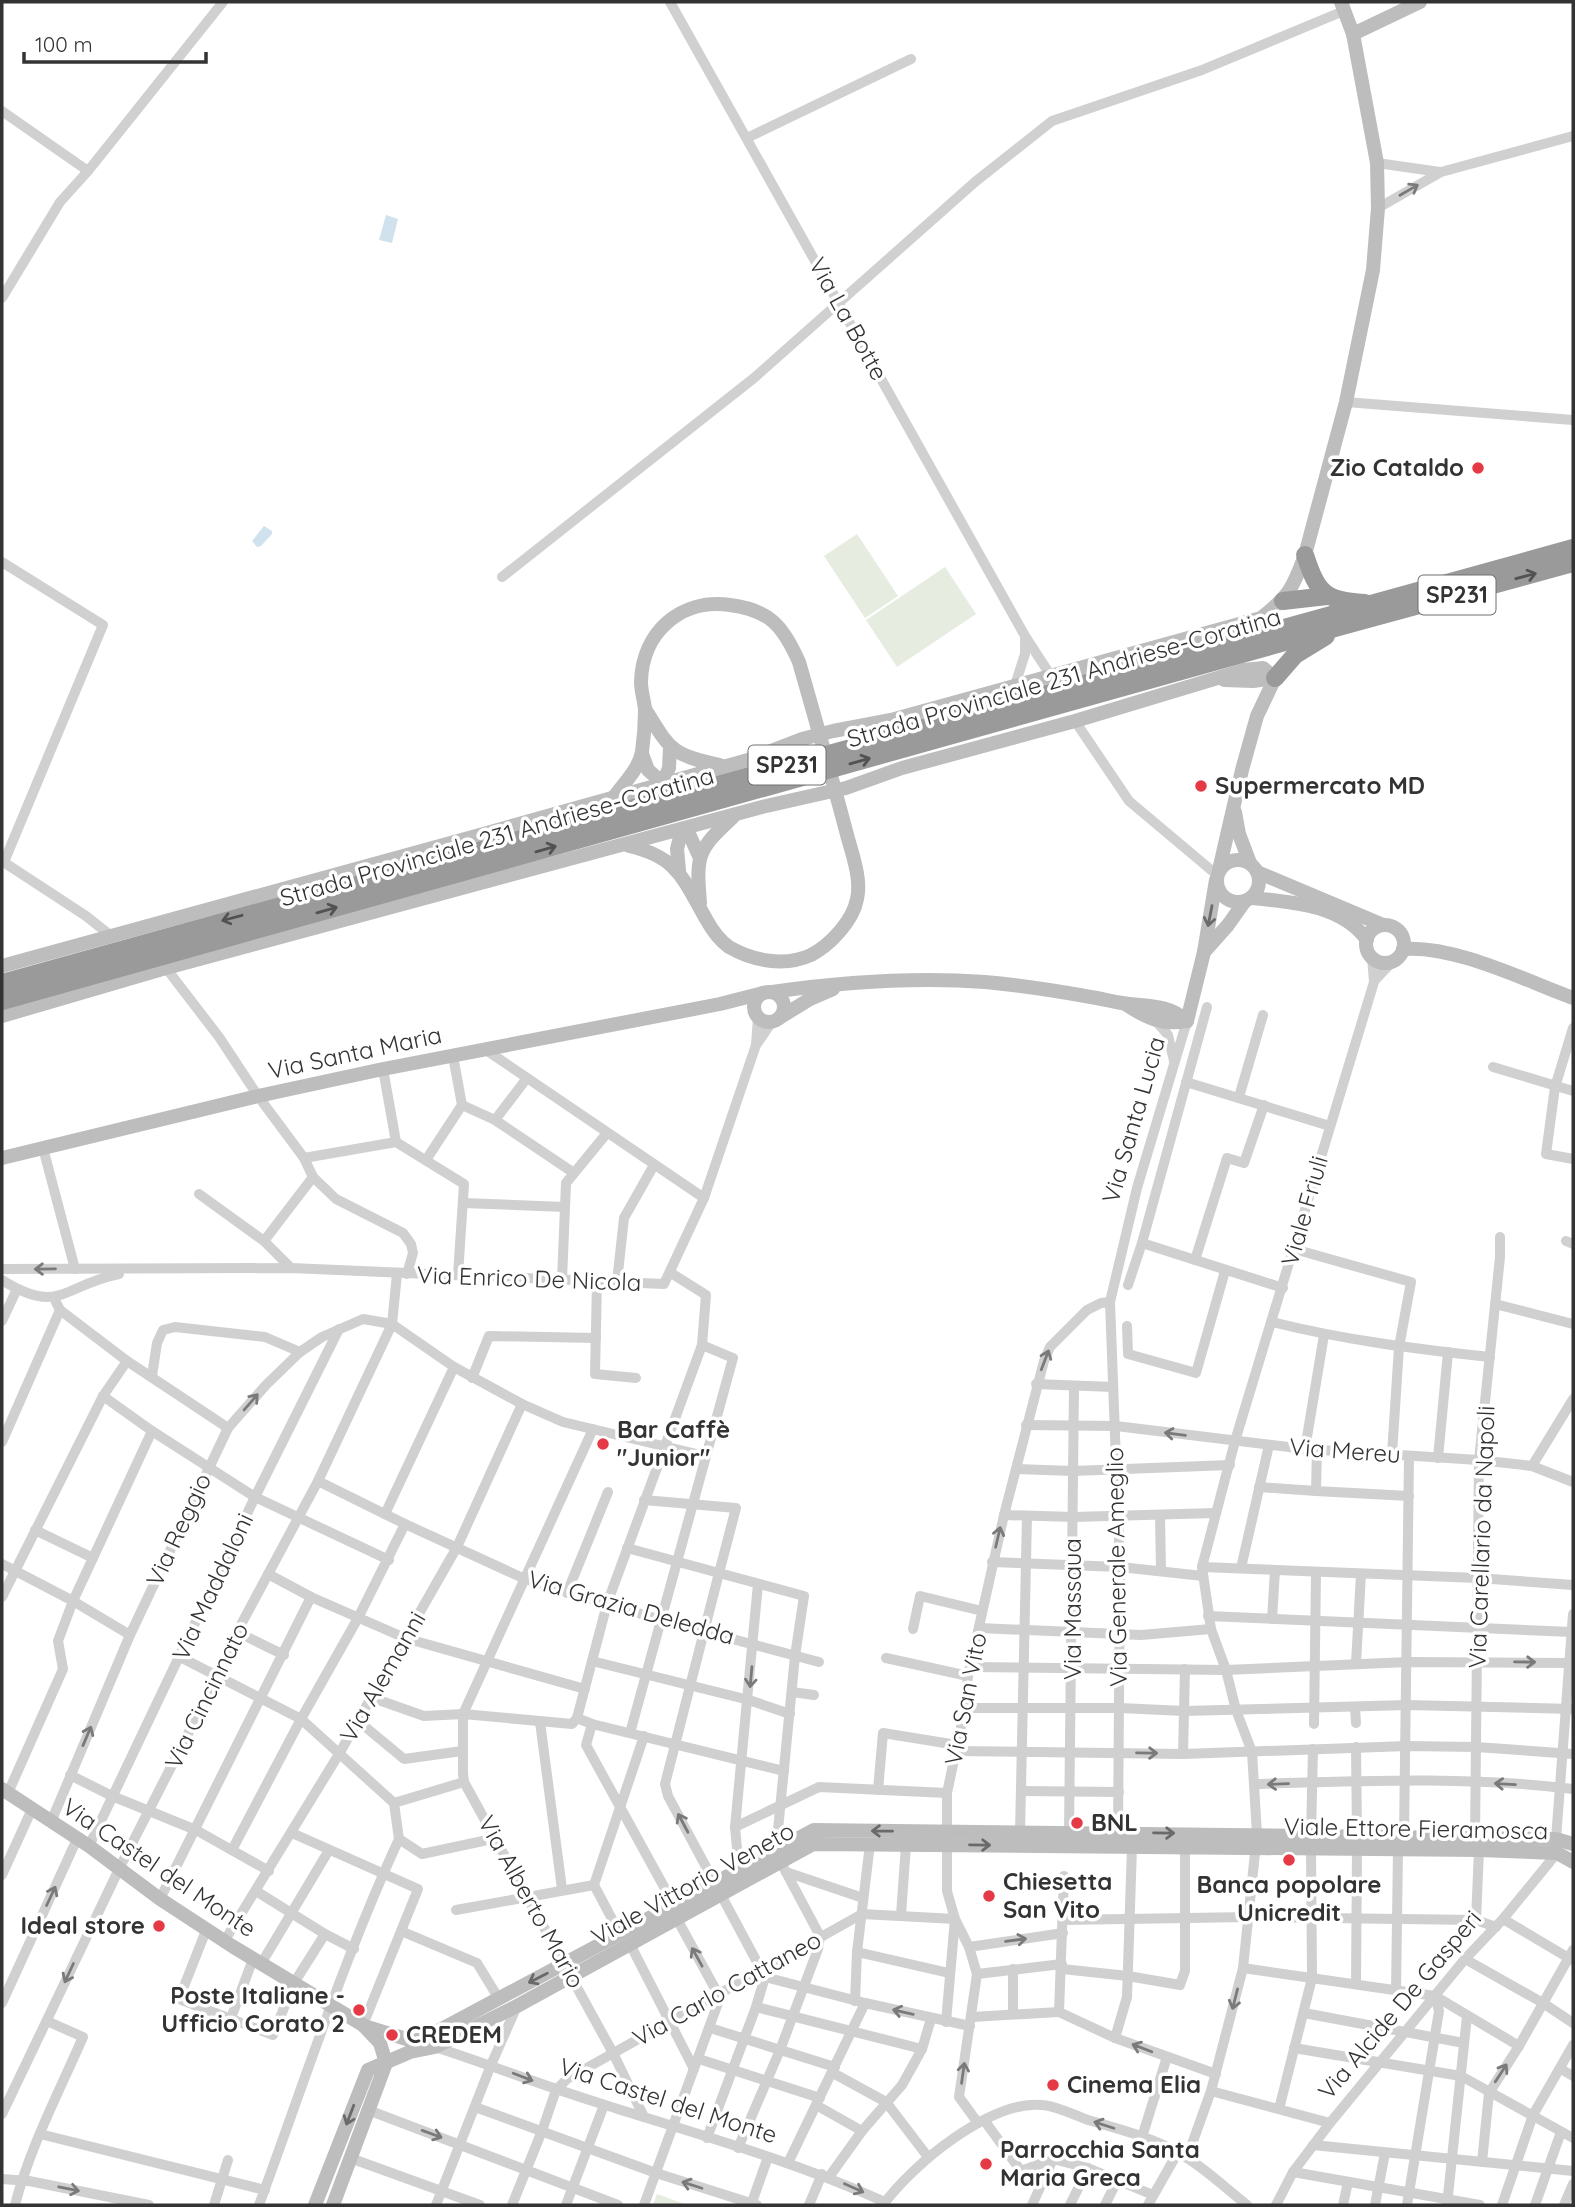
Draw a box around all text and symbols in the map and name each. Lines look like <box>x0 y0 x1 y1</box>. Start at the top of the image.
scale bar <box>24 21 206 65</box>
text: 100 m <box>35 31 93 57</box>
one-way arrow <box>1399 183 1419 197</box>
street label: Via La Botte <box>803 252 895 385</box>
place label: Zio Cataldo <box>1330 452 1464 482</box>
marker: Zio Cataldo <box>1470 460 1486 476</box>
one-way arrow <box>1514 569 1537 582</box>
road number: SP231 <box>1418 576 1496 614</box>
street label: Strada Provinciale 231 Andriese-Coratina <box>843 601 1284 753</box>
road number: SP231 <box>748 746 826 785</box>
one-way arrow <box>848 753 870 766</box>
street label: Strada Provinciale 231 Andriese-Coratina <box>276 760 717 912</box>
place label: Supermercato MD <box>1215 770 1425 800</box>
marker: Supermercato MD <box>1193 778 1209 794</box>
one-way arrow <box>535 841 557 854</box>
one-way arrow <box>315 903 338 916</box>
one-way arrow <box>1202 904 1216 927</box>
one-way arrow <box>221 912 243 925</box>
street label: Via Santa Maria <box>265 1019 444 1085</box>
street label: Via Santa Lucia <box>1095 1033 1171 1206</box>
street label: Viale Friuli <box>1274 1152 1334 1269</box>
street label: Via Enrico De Nicola <box>416 1259 642 1297</box>
one-way arrow <box>33 1262 56 1275</box>
one-way arrow <box>1040 1349 1052 1371</box>
one-way arrow <box>243 1393 259 1411</box>
street label: Via Carellario da Napoli <box>1461 1405 1501 1669</box>
place label: Bar Caffè "Junior" <box>617 1414 730 1472</box>
one-way arrow <box>1165 1427 1187 1440</box>
street label: Via Mereu <box>1288 1431 1402 1469</box>
marker: Bar Caffè "Junior" <box>595 1436 611 1452</box>
street label: Via Generale Ameglio <box>1099 1447 1133 1687</box>
street label: Via Reggio <box>139 1468 217 1591</box>
street label: Via Maddaloni <box>165 1508 259 1665</box>
one-way arrow <box>992 1526 1005 1549</box>
street label: Via Massaua <box>1057 1538 1087 1680</box>
street label: Via Grazia Deledda <box>524 1563 738 1651</box>
street label: Via Alemanni <box>333 1606 432 1747</box>
street label: Via Cincinnato <box>158 1617 254 1774</box>
street label: Via San Vito <box>937 1630 993 1768</box>
one-way arrow <box>1513 1655 1536 1669</box>
one-way arrow <box>744 1665 757 1687</box>
one-way arrow <box>81 1726 94 1748</box>
one-way arrow <box>1135 1746 1158 1760</box>
one-way arrow <box>1266 1777 1289 1790</box>
one-way arrow <box>1494 1778 1517 1791</box>
street label: Via Castel del Monte <box>57 1791 262 1943</box>
place label: BNL <box>1091 1807 1138 1837</box>
street label: Via Alberto Mario <box>472 1810 592 1993</box>
street label: Viale Ettore Fieramosca <box>1284 1811 1549 1845</box>
one-way arrow <box>675 1813 689 1834</box>
street label: Viale Vittorio Veneto <box>586 1815 799 1951</box>
marker: BNL <box>1069 1815 1085 1831</box>
one-way arrow <box>870 1824 893 1838</box>
one-way arrow <box>1153 1826 1176 1840</box>
one-way arrow <box>968 1838 991 1852</box>
marker: Banca popolare Unicredit <box>1281 1852 1297 1868</box>
place label: Chiesetta San Vito <box>1003 1866 1112 1924</box>
place label: Banca popolare Unicredit <box>1196 1869 1382 1927</box>
one-way arrow <box>44 1886 58 1907</box>
marker: Chiesetta San Vito <box>981 1888 997 1904</box>
street label: Via Alcide De Gasperi <box>1311 1904 1487 2105</box>
place label: Ideal store <box>21 1910 145 1940</box>
marker: Ideal store <box>151 1918 167 1934</box>
street label: Via Carlo Cattaneo <box>627 1924 826 2052</box>
one-way arrow <box>1004 1934 1027 1947</box>
one-way arrow <box>690 1947 704 1967</box>
one-way arrow <box>62 1962 76 1983</box>
one-way arrow <box>528 1972 549 1986</box>
place label: Poste Italiane - Ufficio Corato 2 <box>161 1980 345 2038</box>
one-way arrow <box>1228 1987 1241 2010</box>
marker: Poste Italiane - Ufficio Corato 2 <box>351 2002 367 2018</box>
one-way arrow <box>892 2005 915 2019</box>
place label: CREDEM <box>406 2019 502 2049</box>
marker: CREDEM <box>384 2027 400 2043</box>
one-way arrow <box>1132 2041 1154 2053</box>
street label: Via Castel del Monte <box>556 2051 781 2149</box>
one-way arrow <box>956 2062 969 2085</box>
one-way arrow <box>1495 2064 1509 2084</box>
place label: Cinema Elia <box>1067 2069 1201 2099</box>
one-way arrow <box>511 2071 533 2084</box>
marker: Cinema Elia <box>1045 2077 1061 2093</box>
one-way arrow <box>343 2104 356 2126</box>
one-way arrow <box>1093 2117 1115 2130</box>
one-way arrow <box>421 2129 443 2141</box>
place label: Parrocchia Santa Maria Greca <box>1000 2134 1200 2192</box>
marker: Parrocchia Santa Maria Greca <box>978 2156 994 2172</box>
one-way arrow <box>682 2177 704 2190</box>
one-way arrow <box>57 2182 80 2196</box>
one-way arrow <box>843 2182 864 2195</box>

